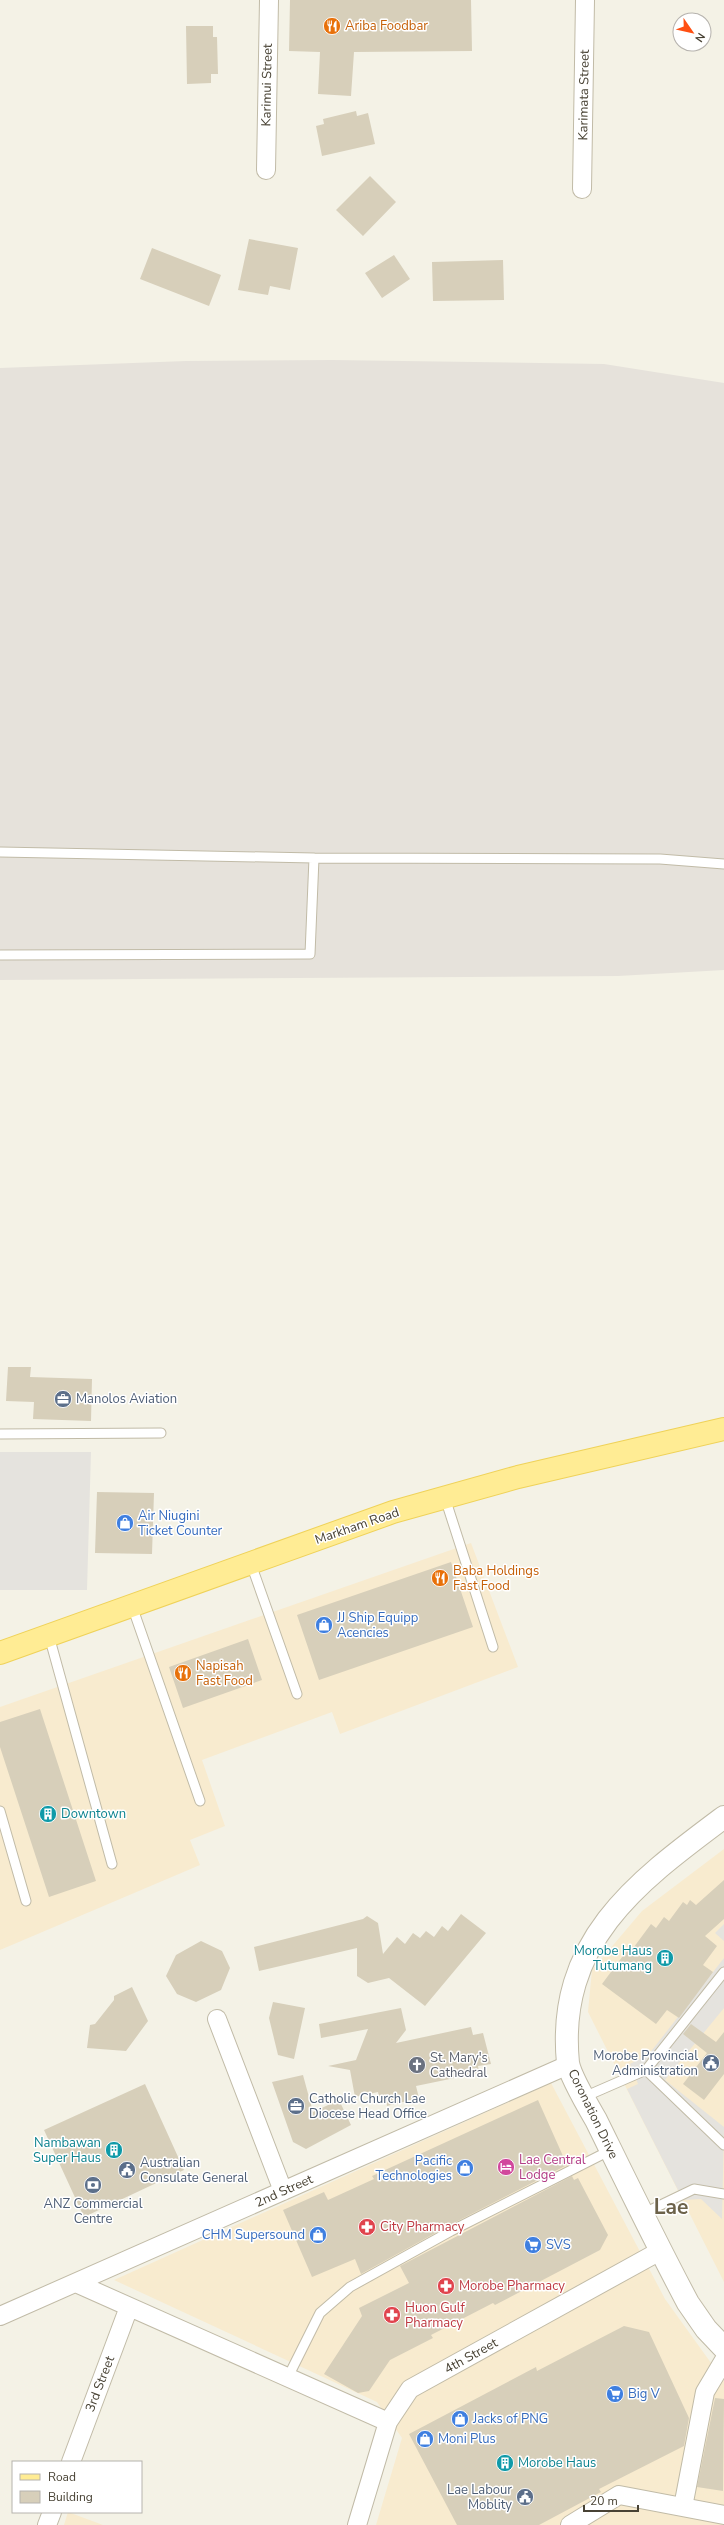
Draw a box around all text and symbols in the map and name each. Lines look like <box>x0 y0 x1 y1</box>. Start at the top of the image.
north arrow <box>672 12 712 52</box>
restaurant icon: Ariba Foodbar <box>322 16 342 36</box>
place label: Ariba Foodbar <box>345 17 428 35</box>
text: N <box>691 30 708 45</box>
street label: Karimui Street <box>257 43 277 127</box>
street label: Karimata Street <box>574 49 594 141</box>
office icon: Manolos Aviation <box>53 1389 73 1409</box>
place label: Manolos Aviation <box>76 1390 177 1408</box>
street label: Markham Road <box>312 1503 402 1549</box>
place label: Air Niugini Ticket Counter <box>138 1507 223 1540</box>
shop icon: Air Niugini Ticket Counter <box>115 1513 135 1533</box>
place label: Baba Holdings Fast Food <box>453 1562 539 1595</box>
restaurant icon: Baba Holdings Fast Food <box>430 1568 450 1588</box>
place label: JJ Ship Equipp Acencies <box>336 1609 418 1642</box>
shop icon: JJ Ship Equipp Acencies <box>314 1615 334 1635</box>
place label: Napisah Fast Food <box>196 1657 253 1690</box>
restaurant icon: Napisah Fast Food <box>173 1663 193 1683</box>
building icon: Downtown <box>38 1804 58 1824</box>
place label: Downtown <box>61 1805 126 1823</box>
place label: Morobe Haus Tutumang <box>574 1942 652 1975</box>
building icon: Morobe Haus Tutumang <box>655 1948 675 1968</box>
place label: Morobe Provincial Administration <box>593 2047 698 2080</box>
place label: St. Mary's Cathedral <box>430 2049 488 2082</box>
public building icon: Morobe Provincial Administration <box>701 2053 721 2073</box>
church icon: St. Mary's Cathedral <box>407 2055 427 2075</box>
street label: Coronation Drive <box>563 2066 623 2162</box>
place label: Catholic Church Lae Diocese Head Office <box>309 2090 427 2123</box>
office icon: Catholic Church Lae Diocese Head Office <box>286 2096 306 2116</box>
place label: Nambawan Super Haus <box>33 2134 101 2167</box>
building icon: Nambawan Super Haus <box>104 2140 124 2160</box>
place label: Lae Central Lodge <box>519 2151 586 2184</box>
place label: Pacific Technologies <box>375 2152 452 2185</box>
place label: Australian Consulate General <box>140 2154 248 2187</box>
hotel icon: Lae Central Lodge <box>496 2157 516 2177</box>
shop icon: Pacific Technologies <box>455 2158 475 2178</box>
public building icon: Australian Consulate General <box>117 2160 137 2180</box>
street label: 2nd Street <box>252 2170 316 2212</box>
bank icon: ANZ Commercial Centre <box>83 2175 103 2195</box>
district label: Lae <box>654 2193 688 2221</box>
place label: ANZ Commercial Centre <box>43 2195 143 2228</box>
pharmacy icon: City Pharmacy <box>357 2217 377 2237</box>
place label: City Pharmacy <box>380 2218 465 2236</box>
shop icon: CHM Supersound <box>308 2225 328 2245</box>
place label: CHM Supersound <box>202 2226 305 2244</box>
supermarket icon: SVS <box>523 2235 543 2255</box>
place label: SVS <box>546 2236 571 2254</box>
pharmacy icon: Morobe Pharmacy <box>436 2276 456 2296</box>
place label: Morobe Pharmacy <box>459 2277 565 2295</box>
place label: Huon Gulf Pharmacy <box>405 2299 466 2332</box>
pharmacy icon: Huon Gulf Pharmacy <box>382 2305 402 2325</box>
street label: 4th Street <box>441 2334 501 2378</box>
street label: 3rd Street <box>81 2353 119 2415</box>
supermarket icon: Big V <box>605 2384 625 2404</box>
place label: Big V <box>628 2385 660 2403</box>
shop icon: Jacks of PNG <box>450 2409 470 2429</box>
place label: Jacks of PNG <box>472 2410 548 2428</box>
shop icon: Moni Plus <box>415 2429 435 2449</box>
place label: Moni Plus <box>438 2430 496 2448</box>
building icon: Morobe Haus <box>495 2453 515 2473</box>
place label: Morobe Haus <box>518 2454 596 2472</box>
legend <box>12 2461 142 2513</box>
text: Road <box>48 2469 76 2485</box>
place label: Lae Labour Moblity <box>447 2481 512 2514</box>
public building icon: Lae Labour Moblity <box>515 2487 535 2507</box>
scale bar <box>584 2487 638 2513</box>
text: Building <box>48 2489 93 2505</box>
text: 20 m <box>590 2493 618 2509</box>

